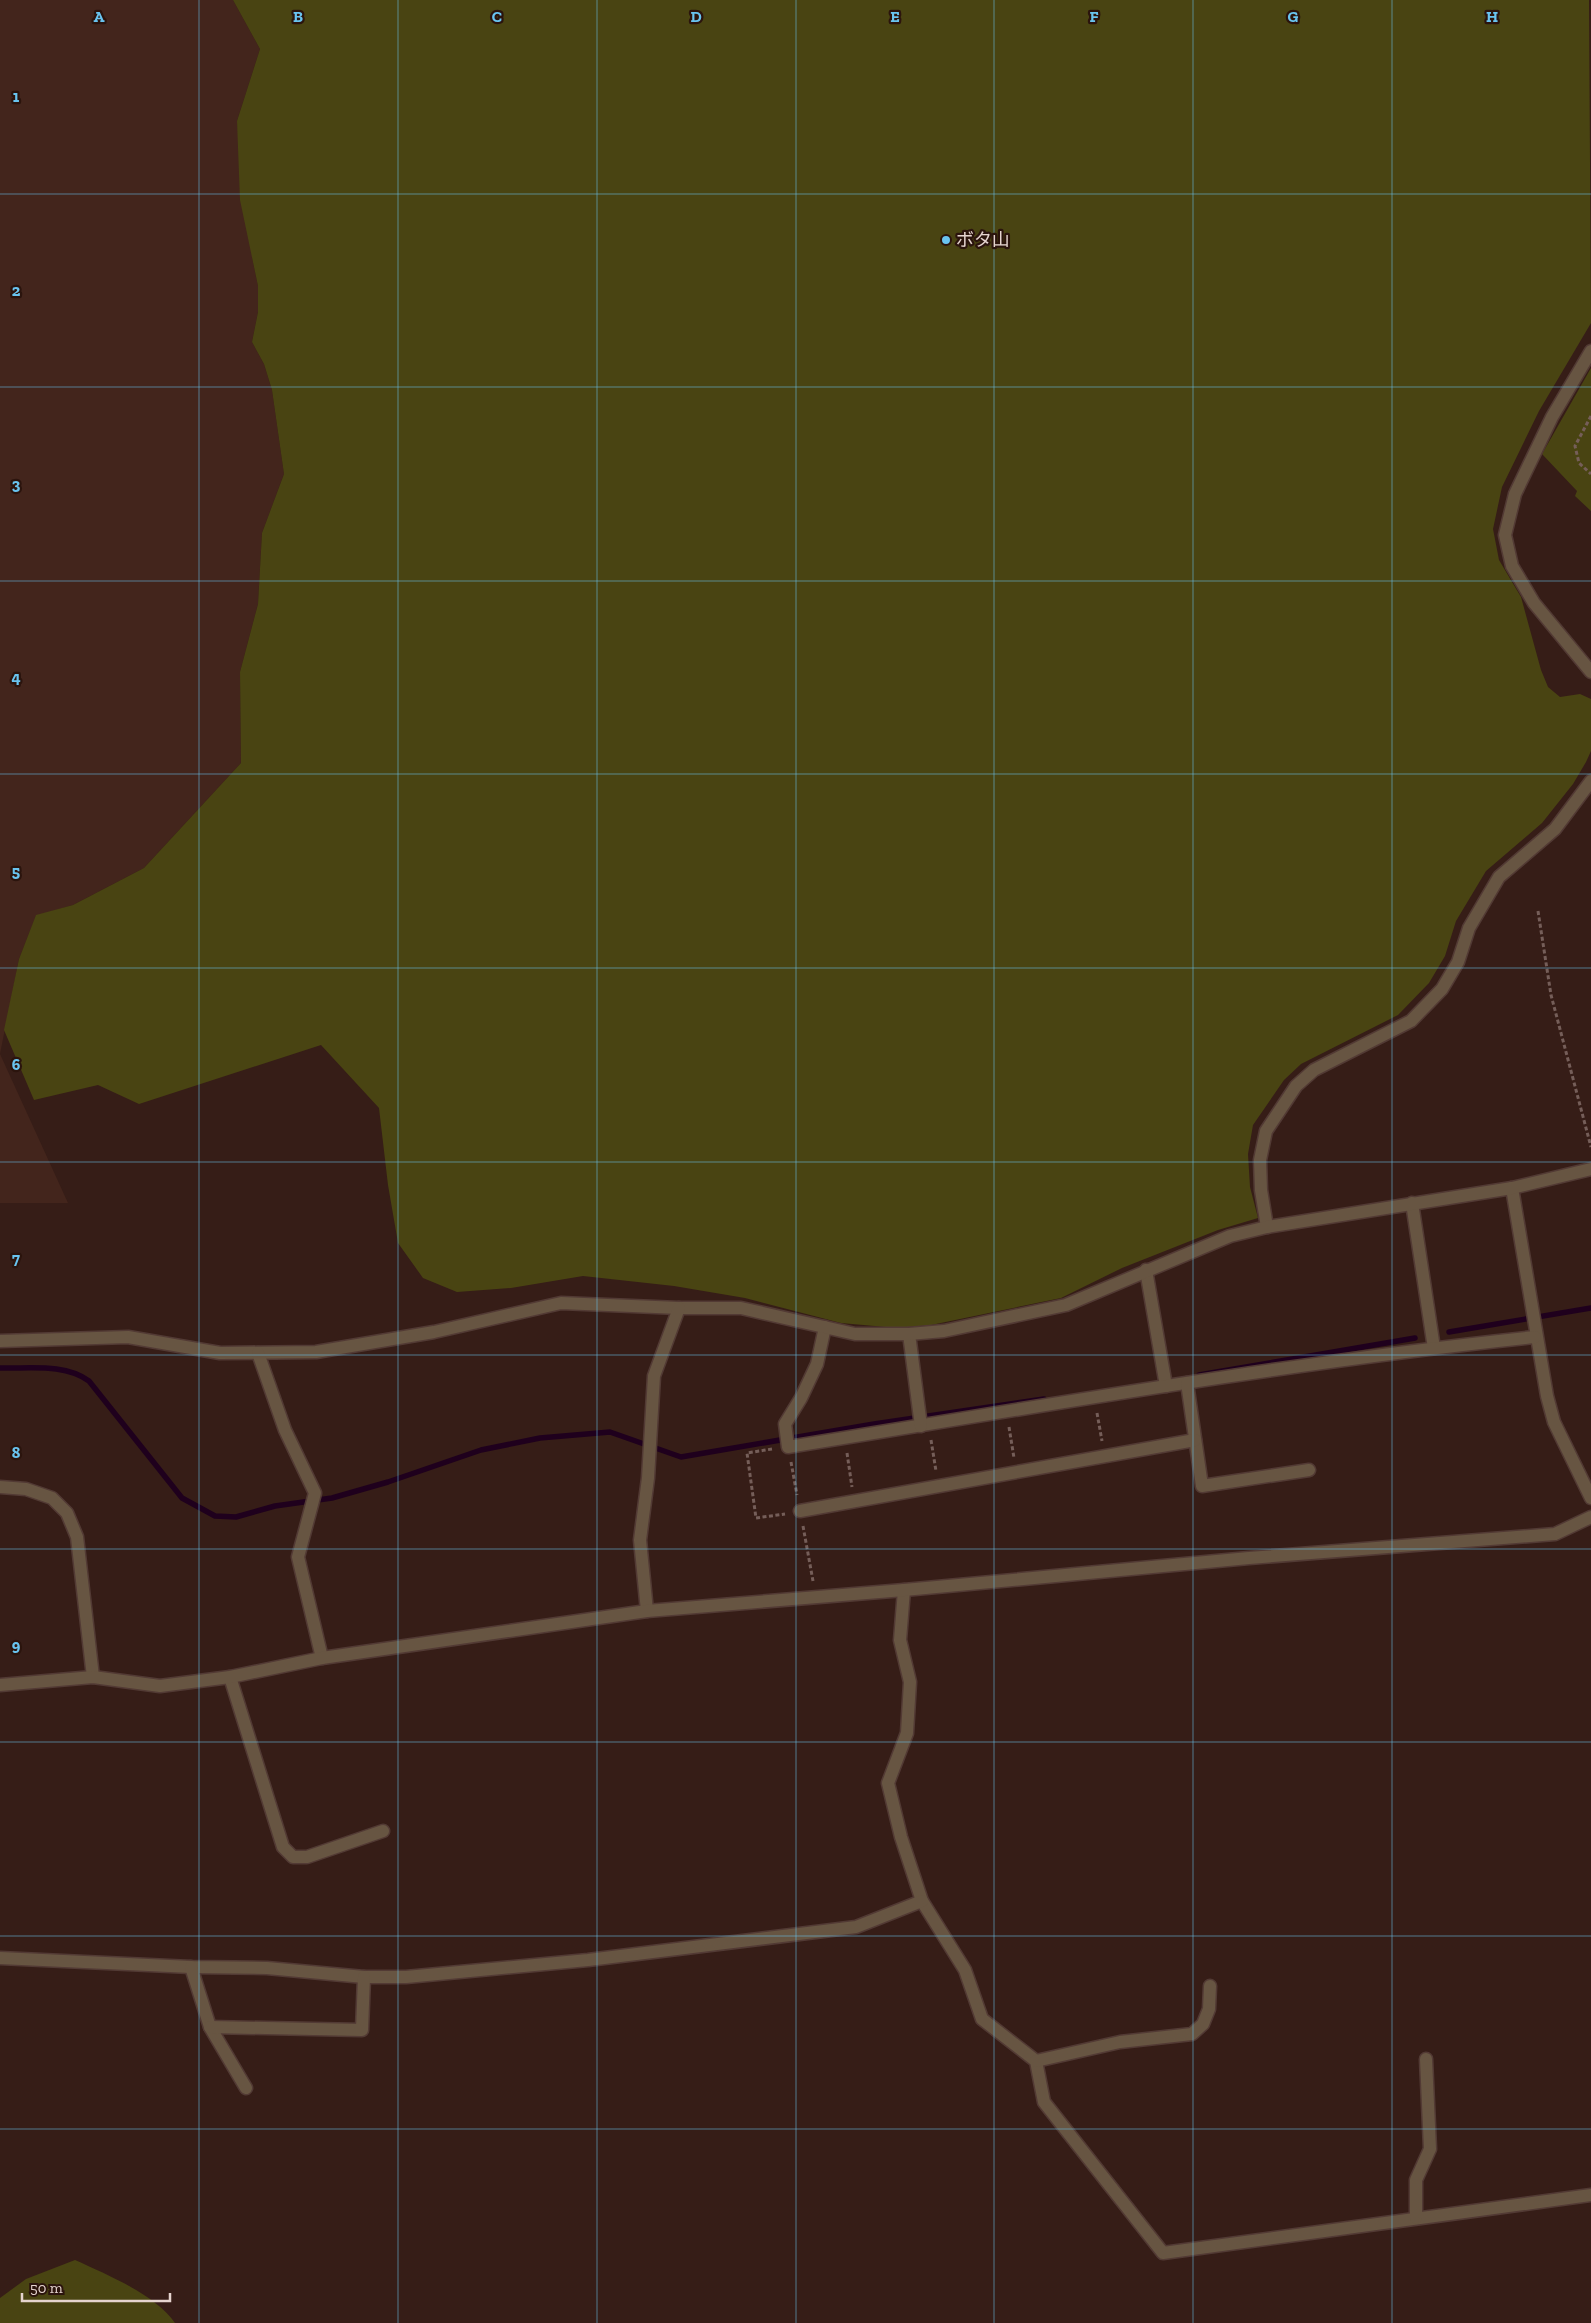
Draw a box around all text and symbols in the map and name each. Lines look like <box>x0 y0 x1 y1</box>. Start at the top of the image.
text: A <box>94 7 105 26</box>
text: B <box>293 7 303 26</box>
text: C <box>492 7 502 26</box>
text: D <box>690 7 702 26</box>
text: E <box>890 7 900 26</box>
text: F <box>1089 7 1099 26</box>
text: G <box>1288 7 1299 26</box>
text: H <box>1486 7 1498 26</box>
text: 1 <box>13 87 20 106</box>
place label: ボタ山 <box>956 229 1010 251</box>
marker: ボタ山 <box>940 234 952 246</box>
text: 2 <box>12 281 21 300</box>
text: 3 <box>12 475 21 494</box>
text: 4 <box>11 668 21 687</box>
text: 5 <box>12 862 20 881</box>
text: 6 <box>12 1055 21 1074</box>
text: 7 <box>12 1249 20 1268</box>
text: 8 <box>12 1443 21 1462</box>
text: 9 <box>12 1636 21 1655</box>
scale bar <box>22 2270 170 2302</box>
text: 50 m <box>30 2279 63 2297</box>

